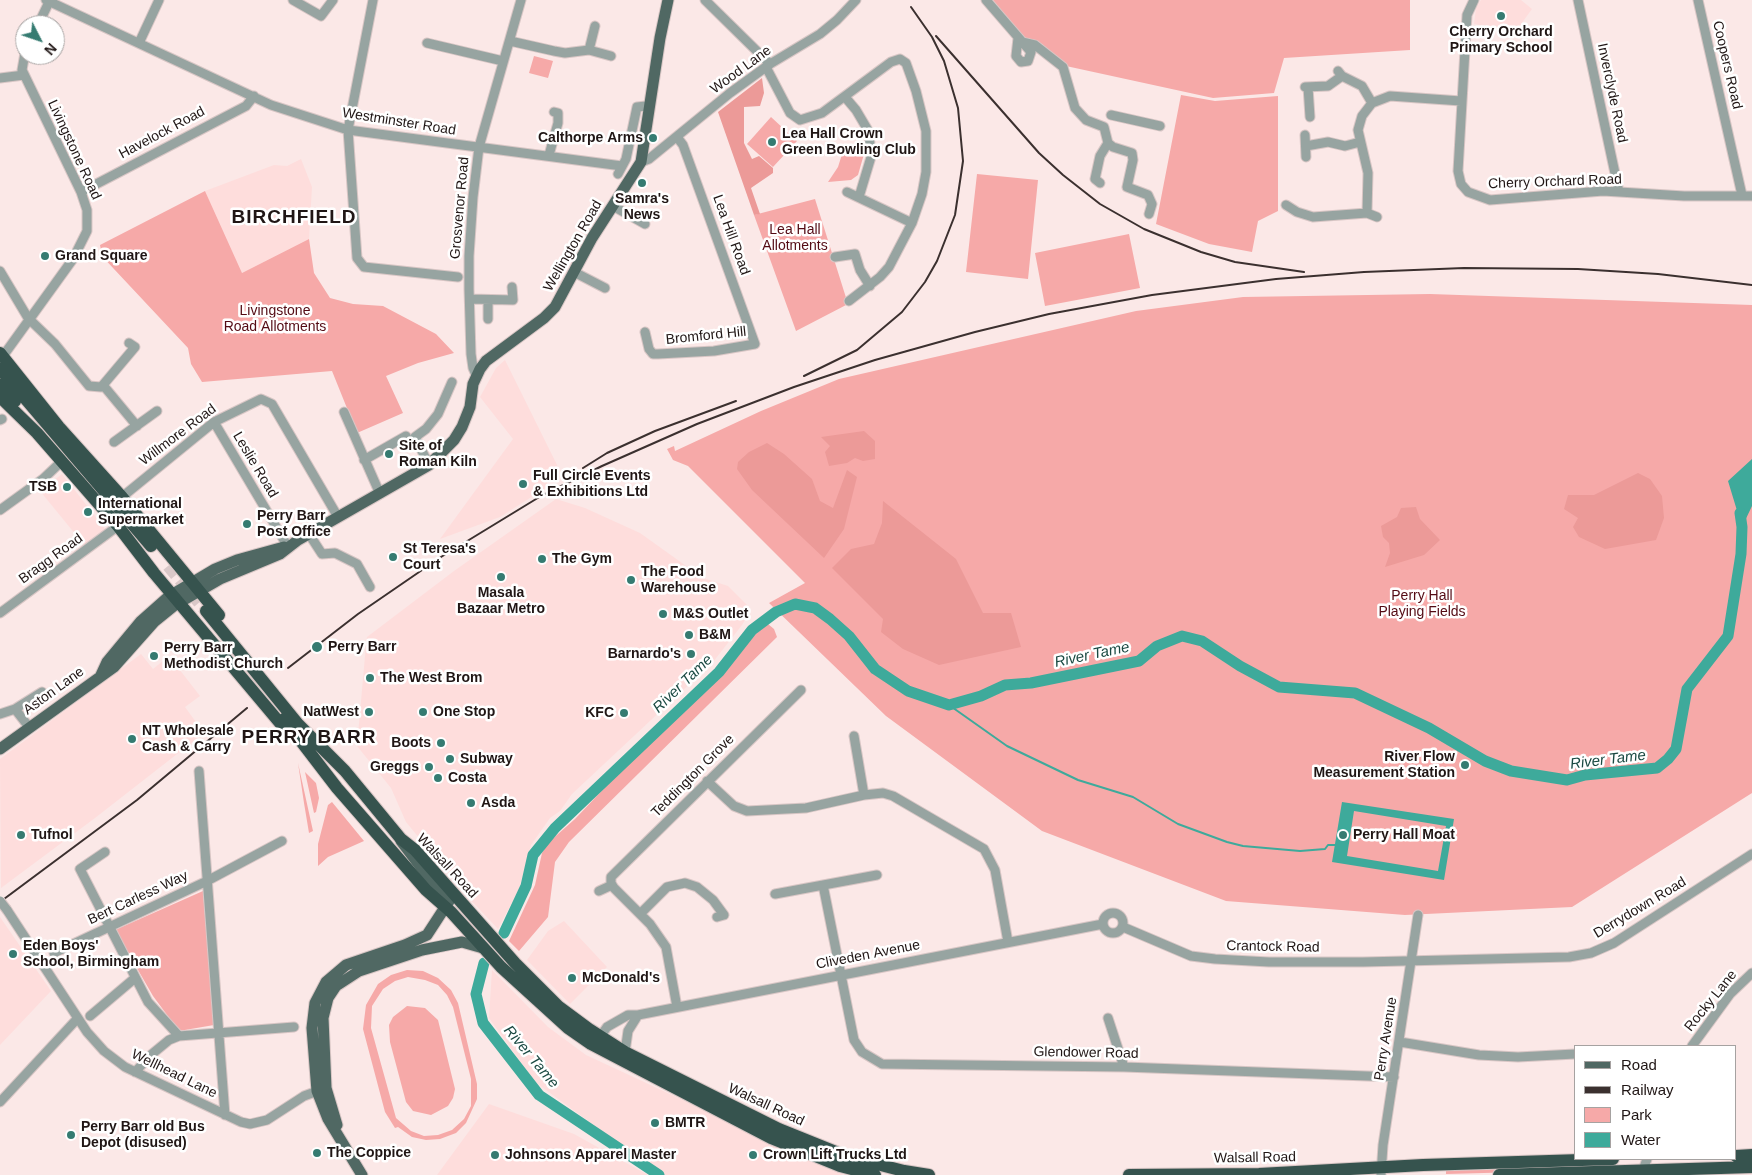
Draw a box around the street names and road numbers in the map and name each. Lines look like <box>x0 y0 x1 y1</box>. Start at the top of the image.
street label: Coopers Road <box>1709 19 1745 111</box>
street label: Wood Lane <box>707 42 775 98</box>
street label: Inverclyde Road <box>1593 42 1631 144</box>
street label: Livingstone Road <box>44 97 104 203</box>
street label: Havelock Road <box>116 103 208 163</box>
street label: Westminster Road <box>341 105 457 139</box>
street label: Grosvenor Road <box>447 156 473 260</box>
street label: Cherry Orchard Road <box>1488 171 1622 193</box>
street label: Lea Hill Road <box>709 193 753 277</box>
street label: Wellington Road <box>540 197 606 295</box>
street label: Bromford Hill <box>665 323 747 349</box>
street label: Willmore Road <box>136 401 220 469</box>
street label: Leslie Road <box>229 429 281 501</box>
street label: Bragg Road <box>16 530 86 588</box>
street label: Aston Lane <box>20 663 88 719</box>
street label: Teddington Grove <box>648 731 738 821</box>
street label: Walsall Road <box>413 830 481 902</box>
street label: Bert Carless Way <box>85 867 191 929</box>
street label: Derrydown Road <box>1591 874 1689 942</box>
street label: Cliveden Avenue <box>815 937 921 973</box>
street label: Crantock Road <box>1226 938 1320 956</box>
street label: Rocky Lane <box>1681 967 1741 1035</box>
street label: Perry Avenue <box>1371 996 1401 1082</box>
street label: Glendower Road <box>1033 1044 1139 1062</box>
street label: Wellhead Lane <box>128 1046 220 1102</box>
street label: Walsall Road <box>725 1080 807 1130</box>
street label: Walsall Road <box>1214 1149 1296 1167</box>

